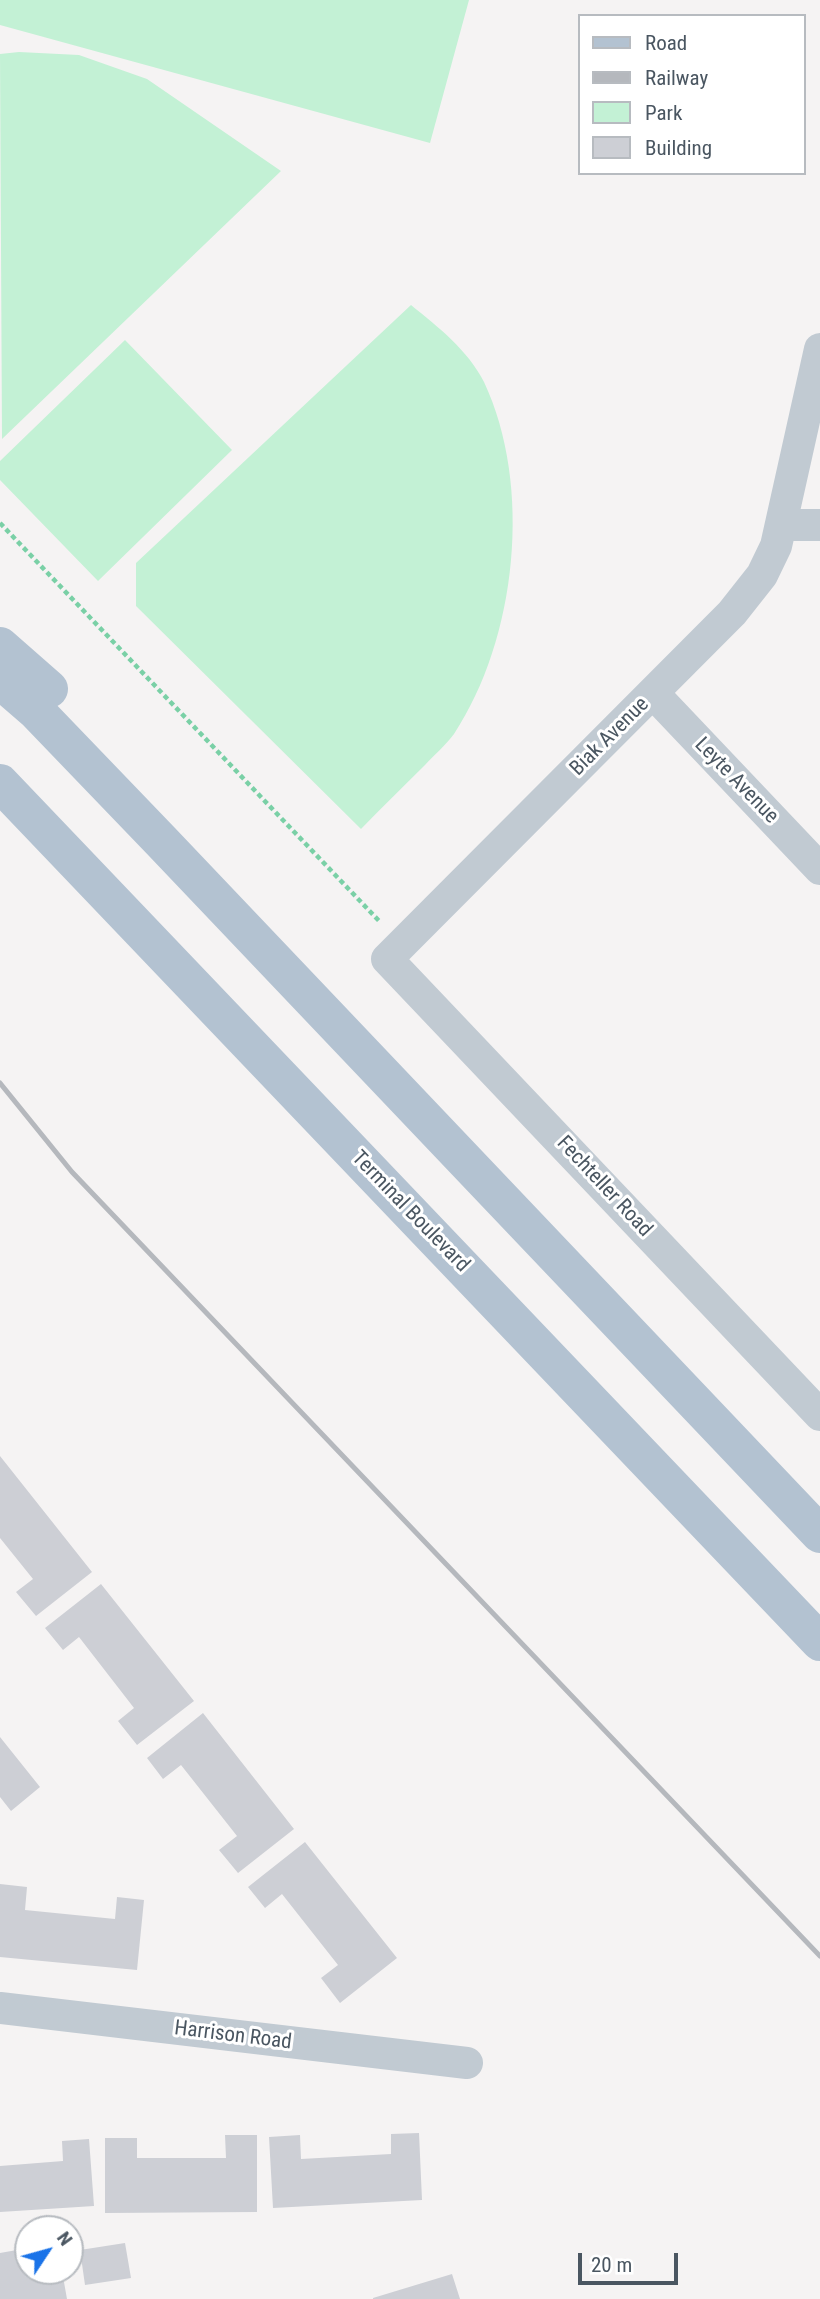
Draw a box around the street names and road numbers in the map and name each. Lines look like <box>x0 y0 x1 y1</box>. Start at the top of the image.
street label: Biak Avenue <box>565 692 655 782</box>
street label: Leyte Avenue <box>689 733 783 829</box>
street label: Fechteller Road <box>551 1131 657 1243</box>
street label: Terminal Boulevard <box>346 1146 474 1278</box>
street label: Harrison Road <box>173 2016 293 2056</box>

